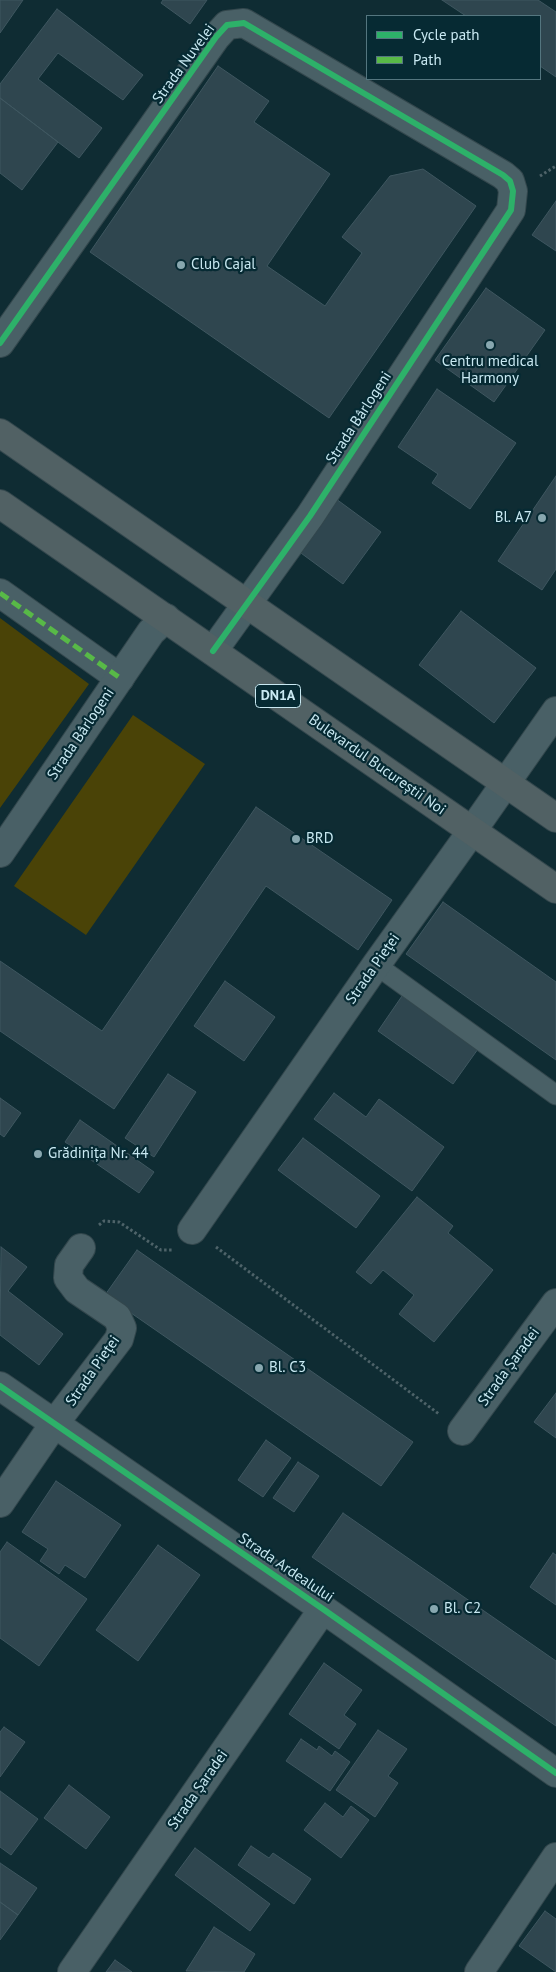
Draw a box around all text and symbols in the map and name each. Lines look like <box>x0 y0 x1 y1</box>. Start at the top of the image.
legend <box>366 15 541 80</box>
street label: Strada Nuvelei <box>149 21 219 107</box>
text: Cycle path <box>413 25 479 44</box>
text: Path <box>413 50 442 69</box>
place label: Club Cajal <box>191 256 256 274</box>
marker: Club Cajal <box>175 259 187 271</box>
marker: Centru medical Harmony <box>484 339 496 351</box>
place label: Centru medical Harmony <box>442 353 538 388</box>
street label: Strada Bârlogeni <box>322 368 396 468</box>
place label: Bl. A7 <box>495 509 532 527</box>
marker: Bl. A7 <box>536 512 548 524</box>
road number: DN1A <box>256 684 300 708</box>
street label: Strada Bârlogeni <box>44 685 118 783</box>
street label: Bulevardul Bucureștii Noi <box>305 711 449 819</box>
place label: BRD <box>306 830 333 848</box>
marker: BRD <box>290 833 302 845</box>
street label: Strada Pieței <box>342 930 404 1008</box>
place label: Grădinița Nr. 44 <box>48 1145 148 1163</box>
marker: Grădinița Nr. 44 <box>32 1148 44 1160</box>
street label: Strada Șaradei <box>474 1324 544 1410</box>
street label: Strada Pieței <box>62 1332 124 1410</box>
place label: Bl. C3 <box>269 1359 306 1377</box>
marker: Bl. C3 <box>253 1362 265 1374</box>
street label: Strada Ardealului <box>235 1529 337 1607</box>
place label: Bl. C2 <box>444 1600 481 1618</box>
marker: Bl. C2 <box>428 1603 440 1615</box>
street label: Strada Șaradei <box>164 1747 232 1833</box>

